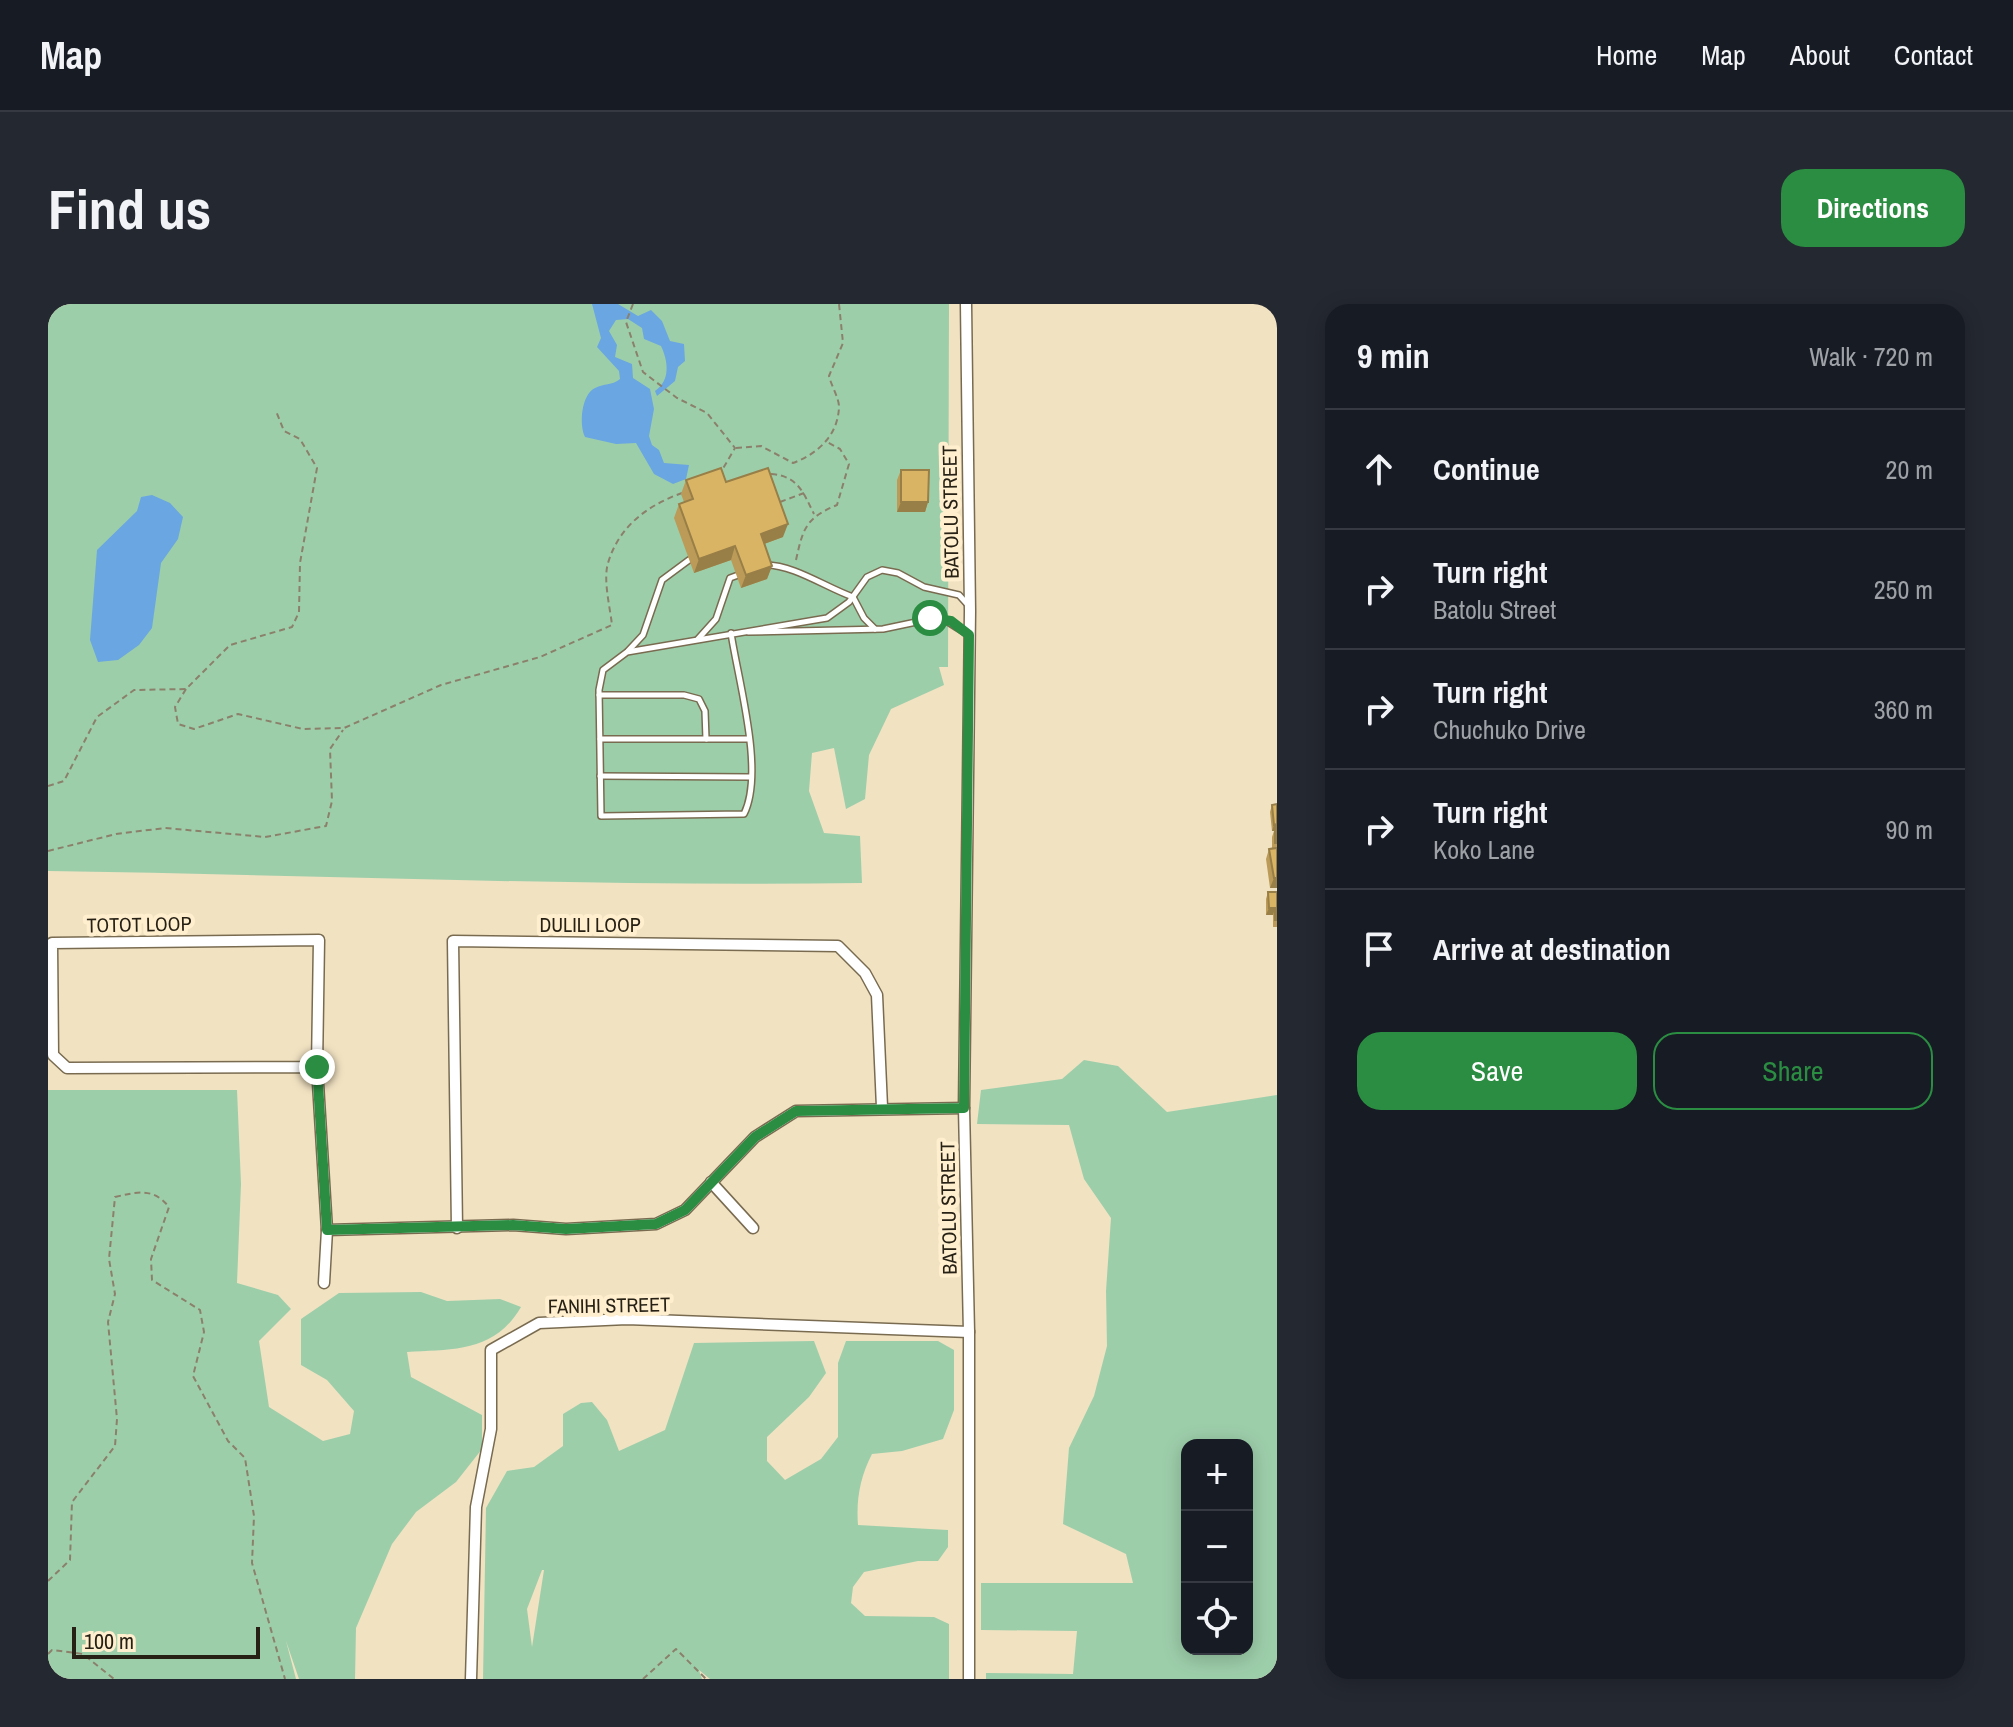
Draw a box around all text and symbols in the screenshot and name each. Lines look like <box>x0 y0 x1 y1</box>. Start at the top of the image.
text: Map <box>40 30 102 81</box>
text: Home <box>1596 36 1657 74</box>
text: Map <box>1701 36 1746 74</box>
text: About <box>1790 36 1850 74</box>
text: Contact <box>1894 36 1973 74</box>
button: Directions <box>1781 169 1965 247</box>
text: Find us <box>48 171 211 246</box>
text: 9 min <box>1357 333 1430 379</box>
text: Walk · 720 m <box>1809 339 1933 374</box>
street label: BATOLU STREET <box>935 445 965 579</box>
icon: ahead <box>1357 447 1401 491</box>
text: Continue <box>1433 449 1540 489</box>
text: 20 m <box>1886 452 1933 487</box>
text: Turn right <box>1433 552 1547 592</box>
icon: right <box>1357 567 1401 611</box>
text: 250 m <box>1874 572 1933 607</box>
text: Batolu Street <box>1433 592 1556 627</box>
route start <box>912 600 948 636</box>
text: Turn right <box>1433 672 1547 712</box>
icon: right <box>1357 687 1401 731</box>
text: 360 m <box>1874 692 1933 727</box>
text: Chuchuko Drive <box>1433 712 1586 747</box>
text: Turn right <box>1433 792 1547 832</box>
icon: right <box>1357 807 1401 851</box>
text: 90 m <box>1886 812 1933 847</box>
text: Koko Lane <box>1433 832 1535 867</box>
street label: TOTOT LOOP <box>86 910 192 938</box>
street label: DULILI LOOP <box>539 911 641 938</box>
icon: arrive <box>1357 927 1401 971</box>
text: Arrive at destination <box>1433 929 1671 969</box>
button: Save <box>1357 1032 1637 1110</box>
button: Share <box>1653 1032 1933 1110</box>
route end <box>299 1049 335 1085</box>
street label: BATOLU STREET <box>933 1141 963 1275</box>
street label: FANIHI STREET <box>548 1290 670 1320</box>
map controls <box>1181 1439 1253 1655</box>
button: + <box>1181 1439 1253 1511</box>
button: − <box>1181 1511 1253 1583</box>
button: locate <box>1181 1583 1253 1655</box>
scale bar <box>72 1623 260 1659</box>
text: 100 m <box>84 1626 134 1656</box>

